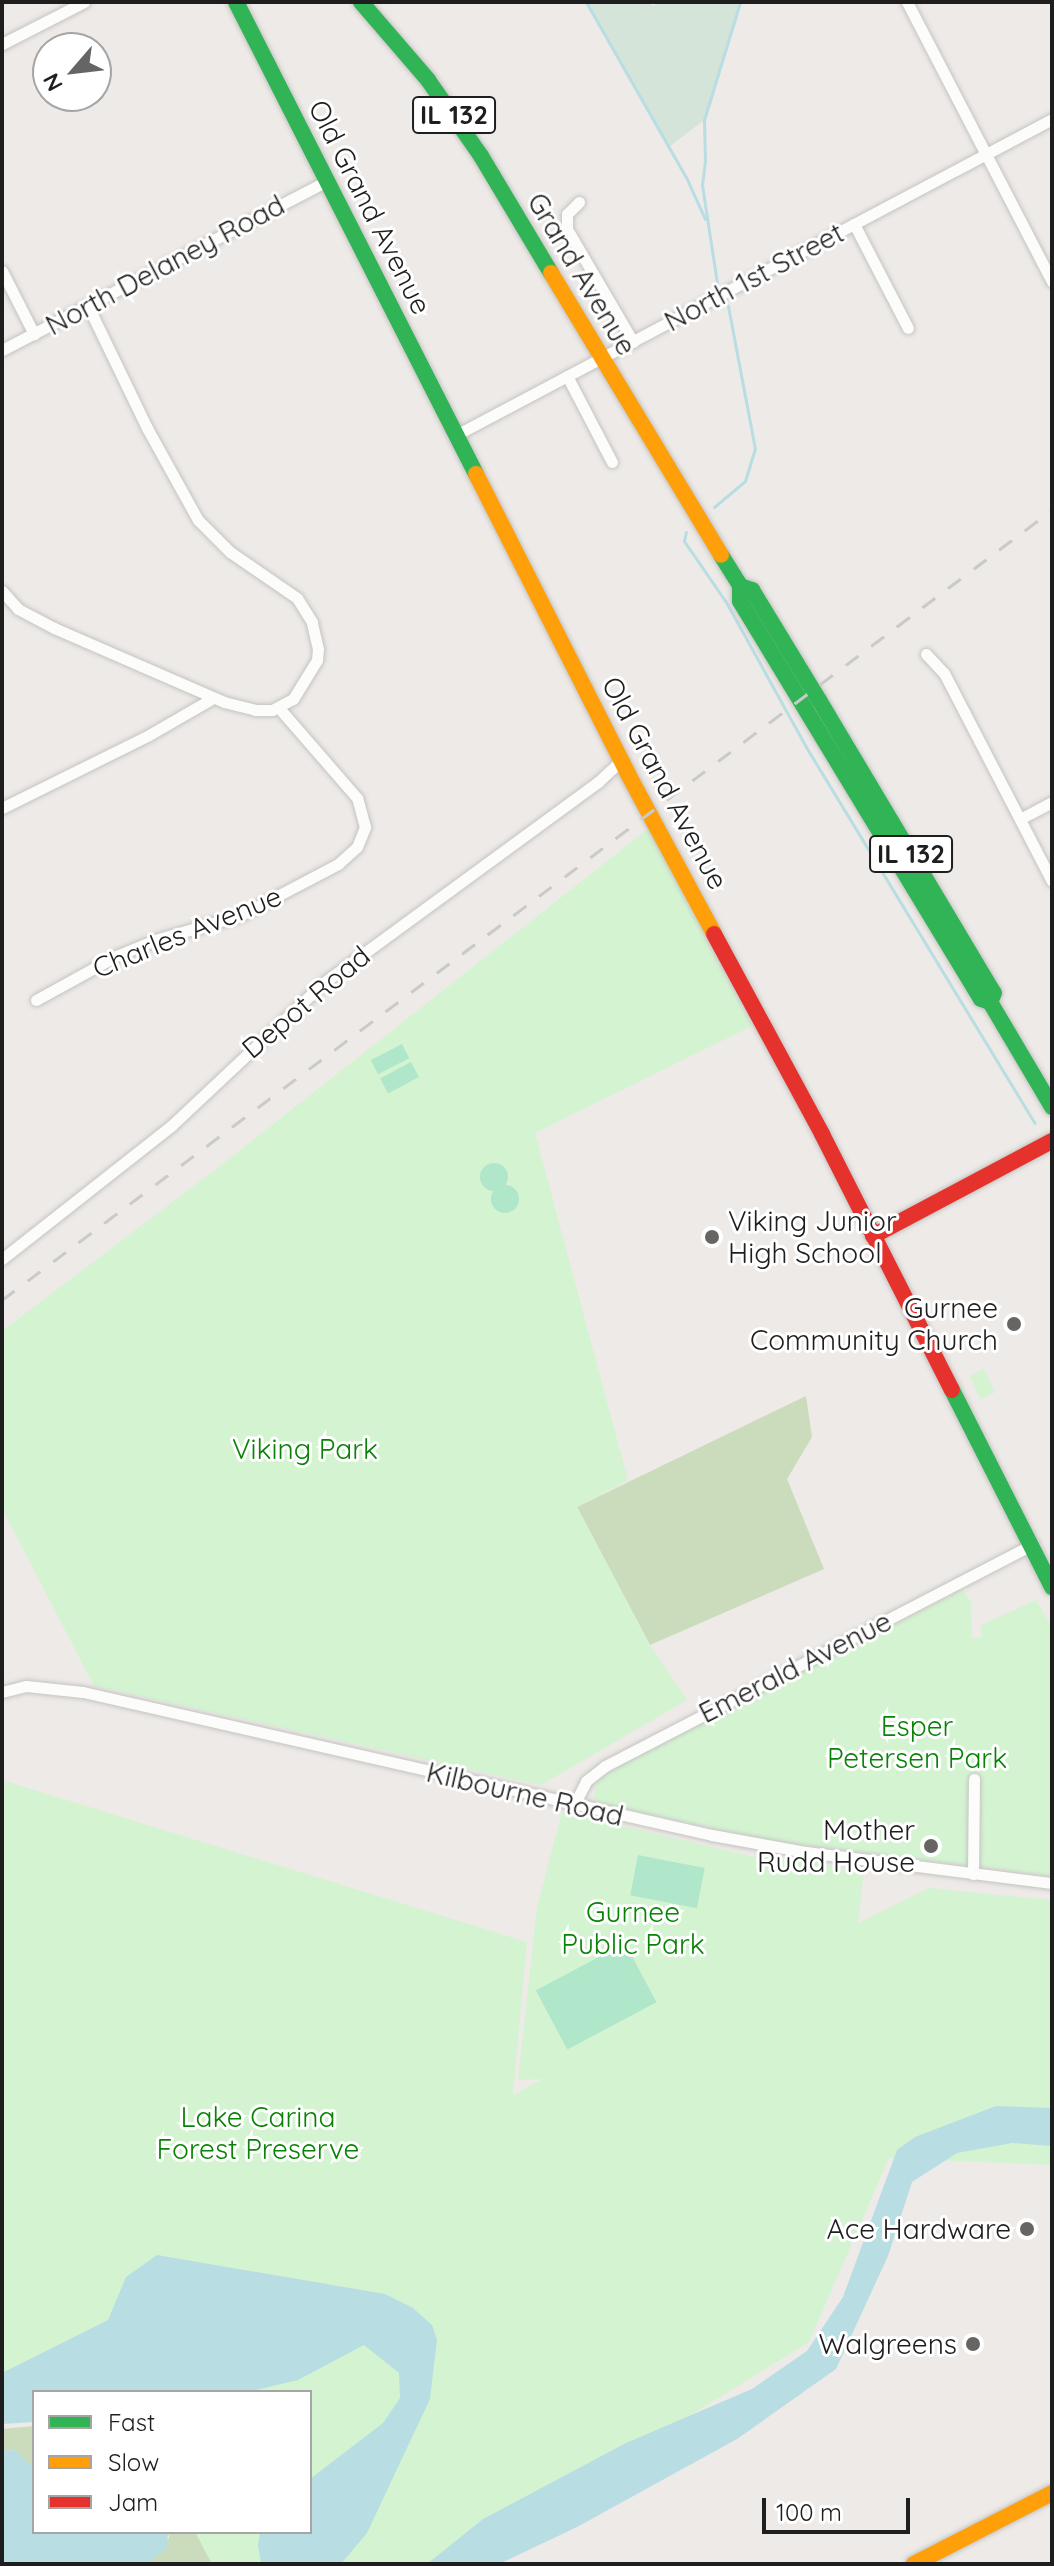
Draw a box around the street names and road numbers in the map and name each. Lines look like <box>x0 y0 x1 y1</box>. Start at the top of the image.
road number: IL 132 <box>412 93 496 137</box>
street label: Old Grand Avenue <box>302 94 438 320</box>
street label: Grand Avenue <box>520 187 644 361</box>
street label: North Delaney Road <box>40 188 290 342</box>
street label: North 1st Street <box>659 216 849 338</box>
street label: Old Grand Avenue <box>595 671 735 895</box>
road number: IL 132 <box>869 832 953 876</box>
street label: Charles Avenue <box>88 879 286 985</box>
street label: Depot Road <box>235 939 377 1065</box>
street label: Emerald Avenue <box>693 1604 897 1730</box>
street label: Kilbourne Road <box>423 1755 627 1833</box>

